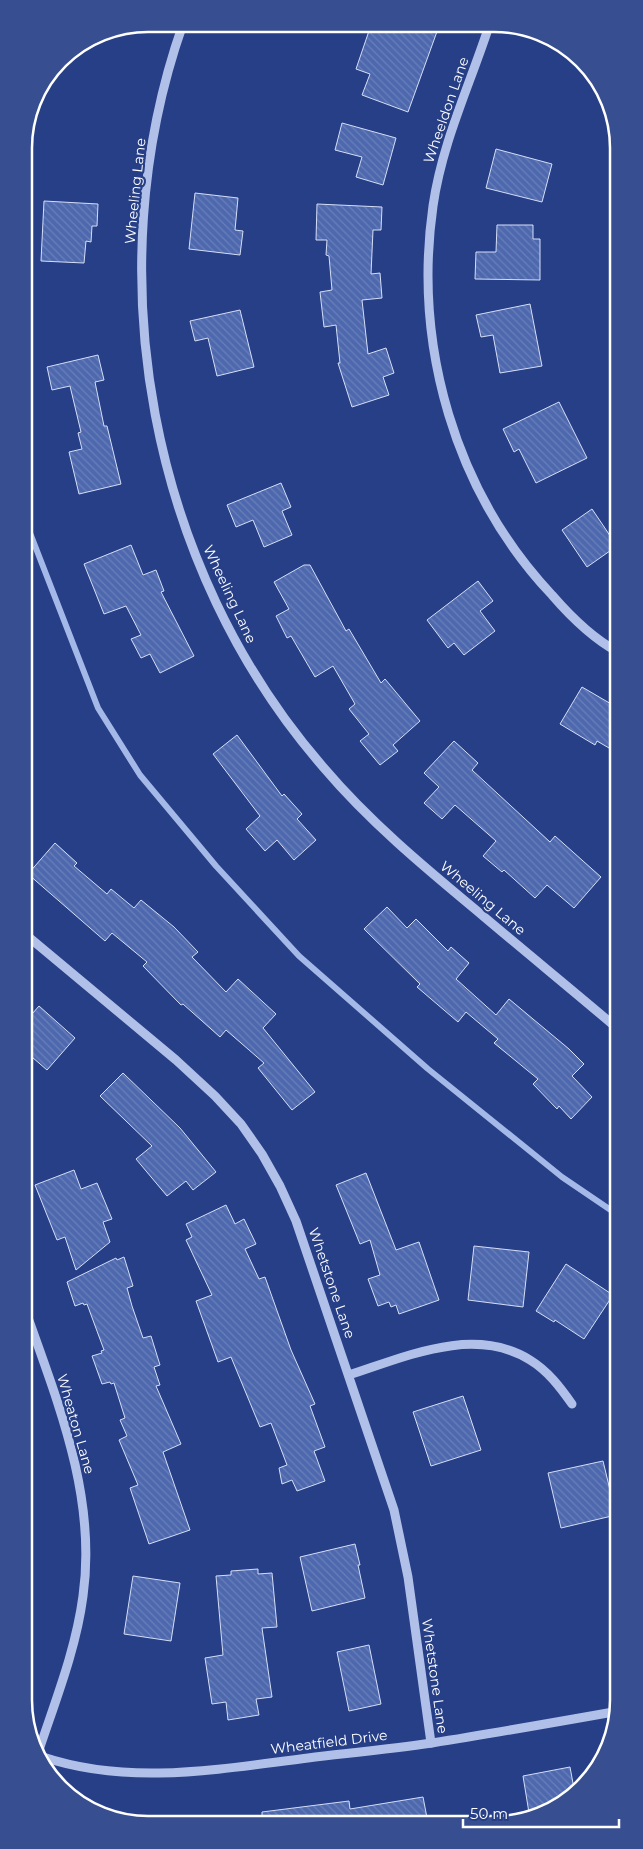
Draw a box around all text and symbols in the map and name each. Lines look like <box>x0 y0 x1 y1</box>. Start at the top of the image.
street label: Wheeldon Lane <box>419 54 473 166</box>
street label: Wheeling Lane <box>120 137 150 245</box>
street label: Wheeling Lane <box>199 542 261 646</box>
street label: Wheeling Lane <box>436 857 530 939</box>
street label: Whetstone Lane <box>305 1225 359 1341</box>
street label: Wheaton Lane <box>53 1372 99 1476</box>
street label: Whetstone Lane <box>418 1617 452 1735</box>
street label: Wheatfield Drive <box>270 1726 388 1758</box>
scale bar <box>463 1796 619 1828</box>
text: 50 m <box>470 1804 508 1823</box>

